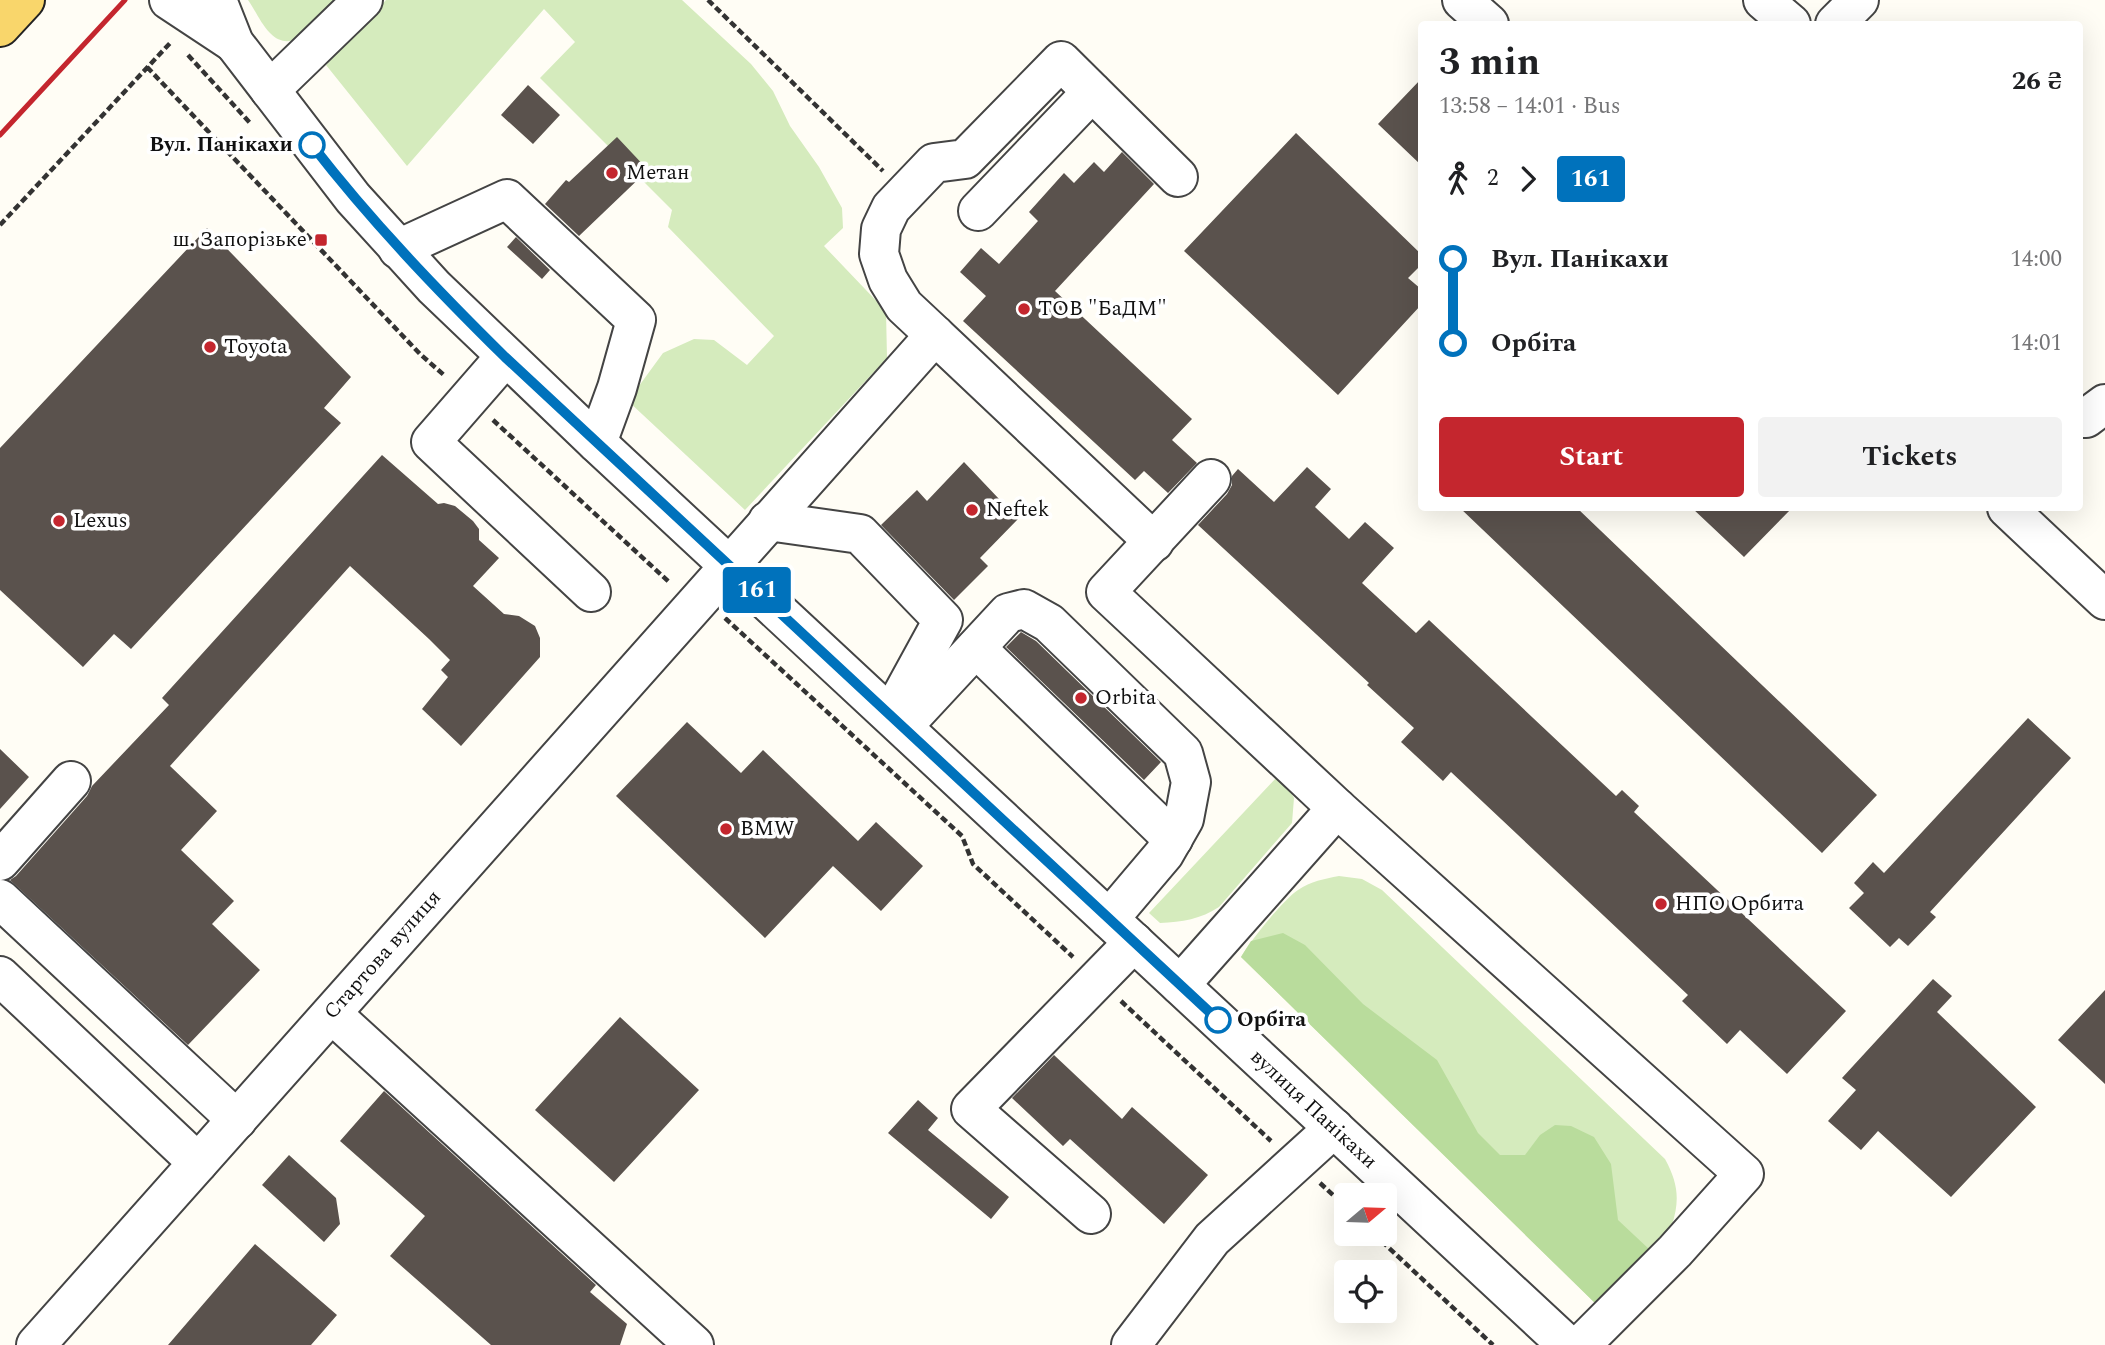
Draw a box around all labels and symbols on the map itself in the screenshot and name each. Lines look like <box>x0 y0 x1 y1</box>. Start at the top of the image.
place label: Вул. Панікахи <box>149 129 293 161</box>
marker: Вул. Панікахи <box>299 132 325 158</box>
place label: Метан <box>626 157 689 189</box>
marker: Метан <box>604 165 620 181</box>
place label: ш. Запорізьке <box>172 224 307 256</box>
marker: ш. Запорізьке <box>313 232 329 248</box>
place label: ТОВ "БаДМ" <box>1038 293 1167 325</box>
marker: ТОВ "БаДМ" <box>1016 301 1032 317</box>
place label: Toyota <box>224 331 288 363</box>
marker: Toyota <box>202 339 218 355</box>
place label: Neftek <box>986 494 1050 526</box>
marker: Neftek <box>964 502 980 518</box>
place label: Lexus <box>73 505 128 537</box>
marker: Lexus <box>51 513 67 529</box>
line badge: 161 <box>717 567 797 613</box>
place label: Orbita <box>1095 682 1157 714</box>
marker: Orbita <box>1073 690 1089 706</box>
place label: BMW <box>740 813 795 845</box>
marker: BMW <box>718 821 734 837</box>
street label: Стартова вулиця <box>316 883 449 1027</box>
place label: НПО Орбита <box>1675 888 1805 920</box>
marker: НПО Орбита <box>1653 896 1669 912</box>
place label: Орбіта <box>1237 1004 1306 1036</box>
marker: Орбіта <box>1205 1007 1231 1033</box>
street label: вулиця Панікахи <box>1243 1042 1384 1177</box>
north arrow <box>1334 1183 1396 1246</box>

